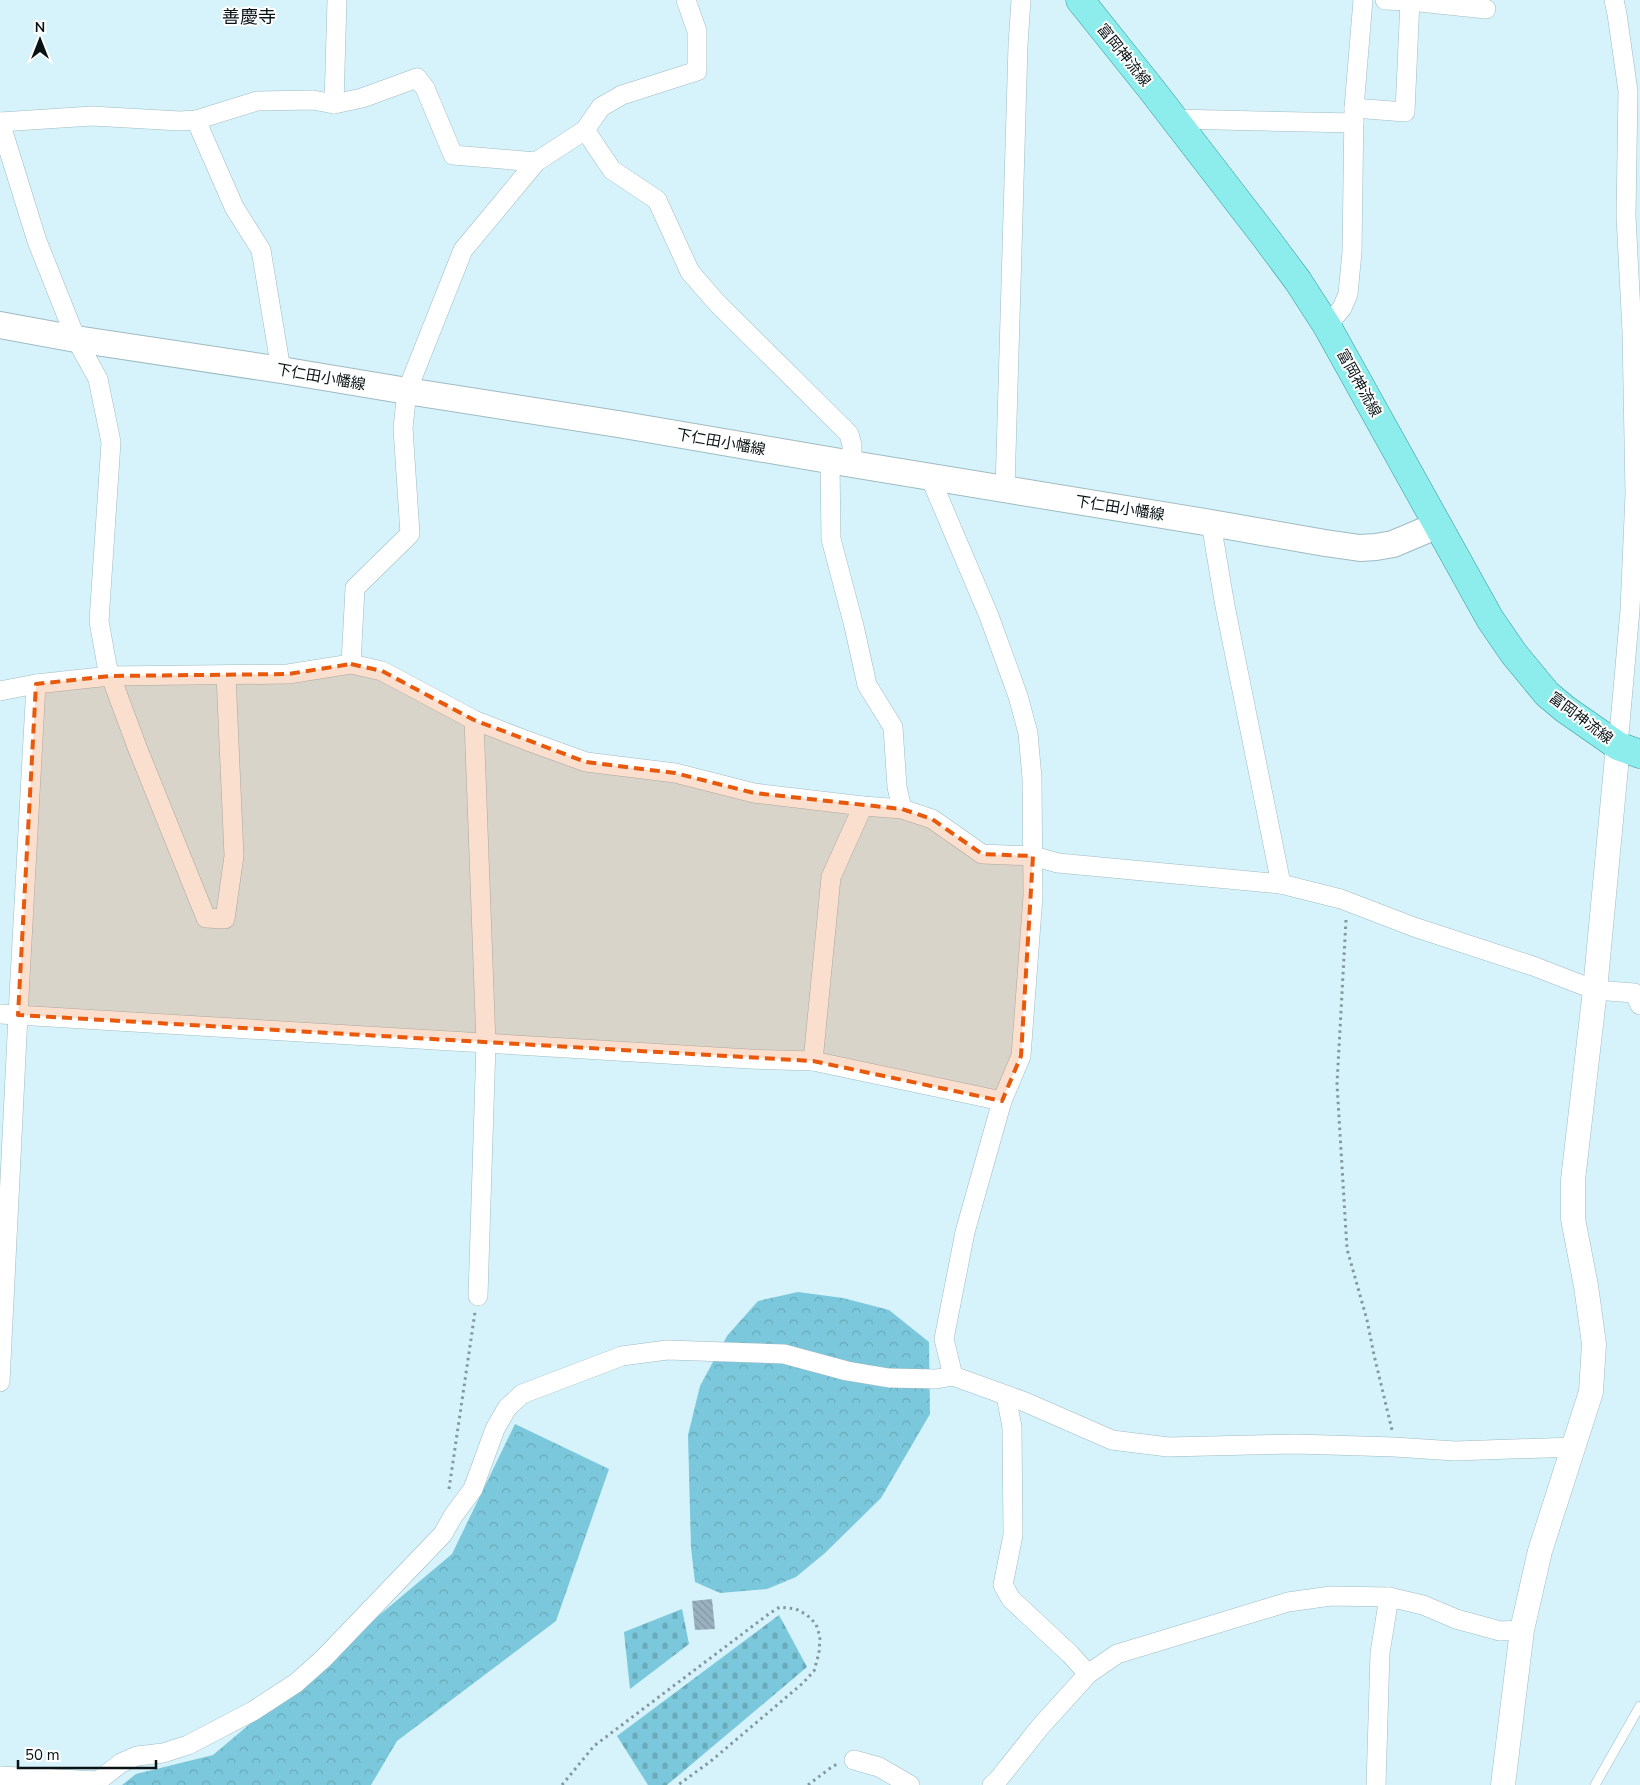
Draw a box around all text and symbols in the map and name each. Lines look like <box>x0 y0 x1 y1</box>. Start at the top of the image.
district label: 善慶寺 <box>222 5 276 29</box>
north arrow <box>15 15 65 65</box>
text: N <box>35 18 45 37</box>
street label: 富岡神流線 <box>1093 20 1155 90</box>
street label: 富岡神流線 <box>1332 345 1386 421</box>
street label: 下仁田小幡線 <box>275 359 367 395</box>
street label: 下仁田小幡線 <box>675 424 767 460</box>
street label: 下仁田小幡線 <box>1074 491 1166 525</box>
street label: 富岡神流線 <box>1545 687 1617 749</box>
scale bar <box>18 1738 155 1770</box>
text: 50 m <box>25 1745 60 1765</box>

